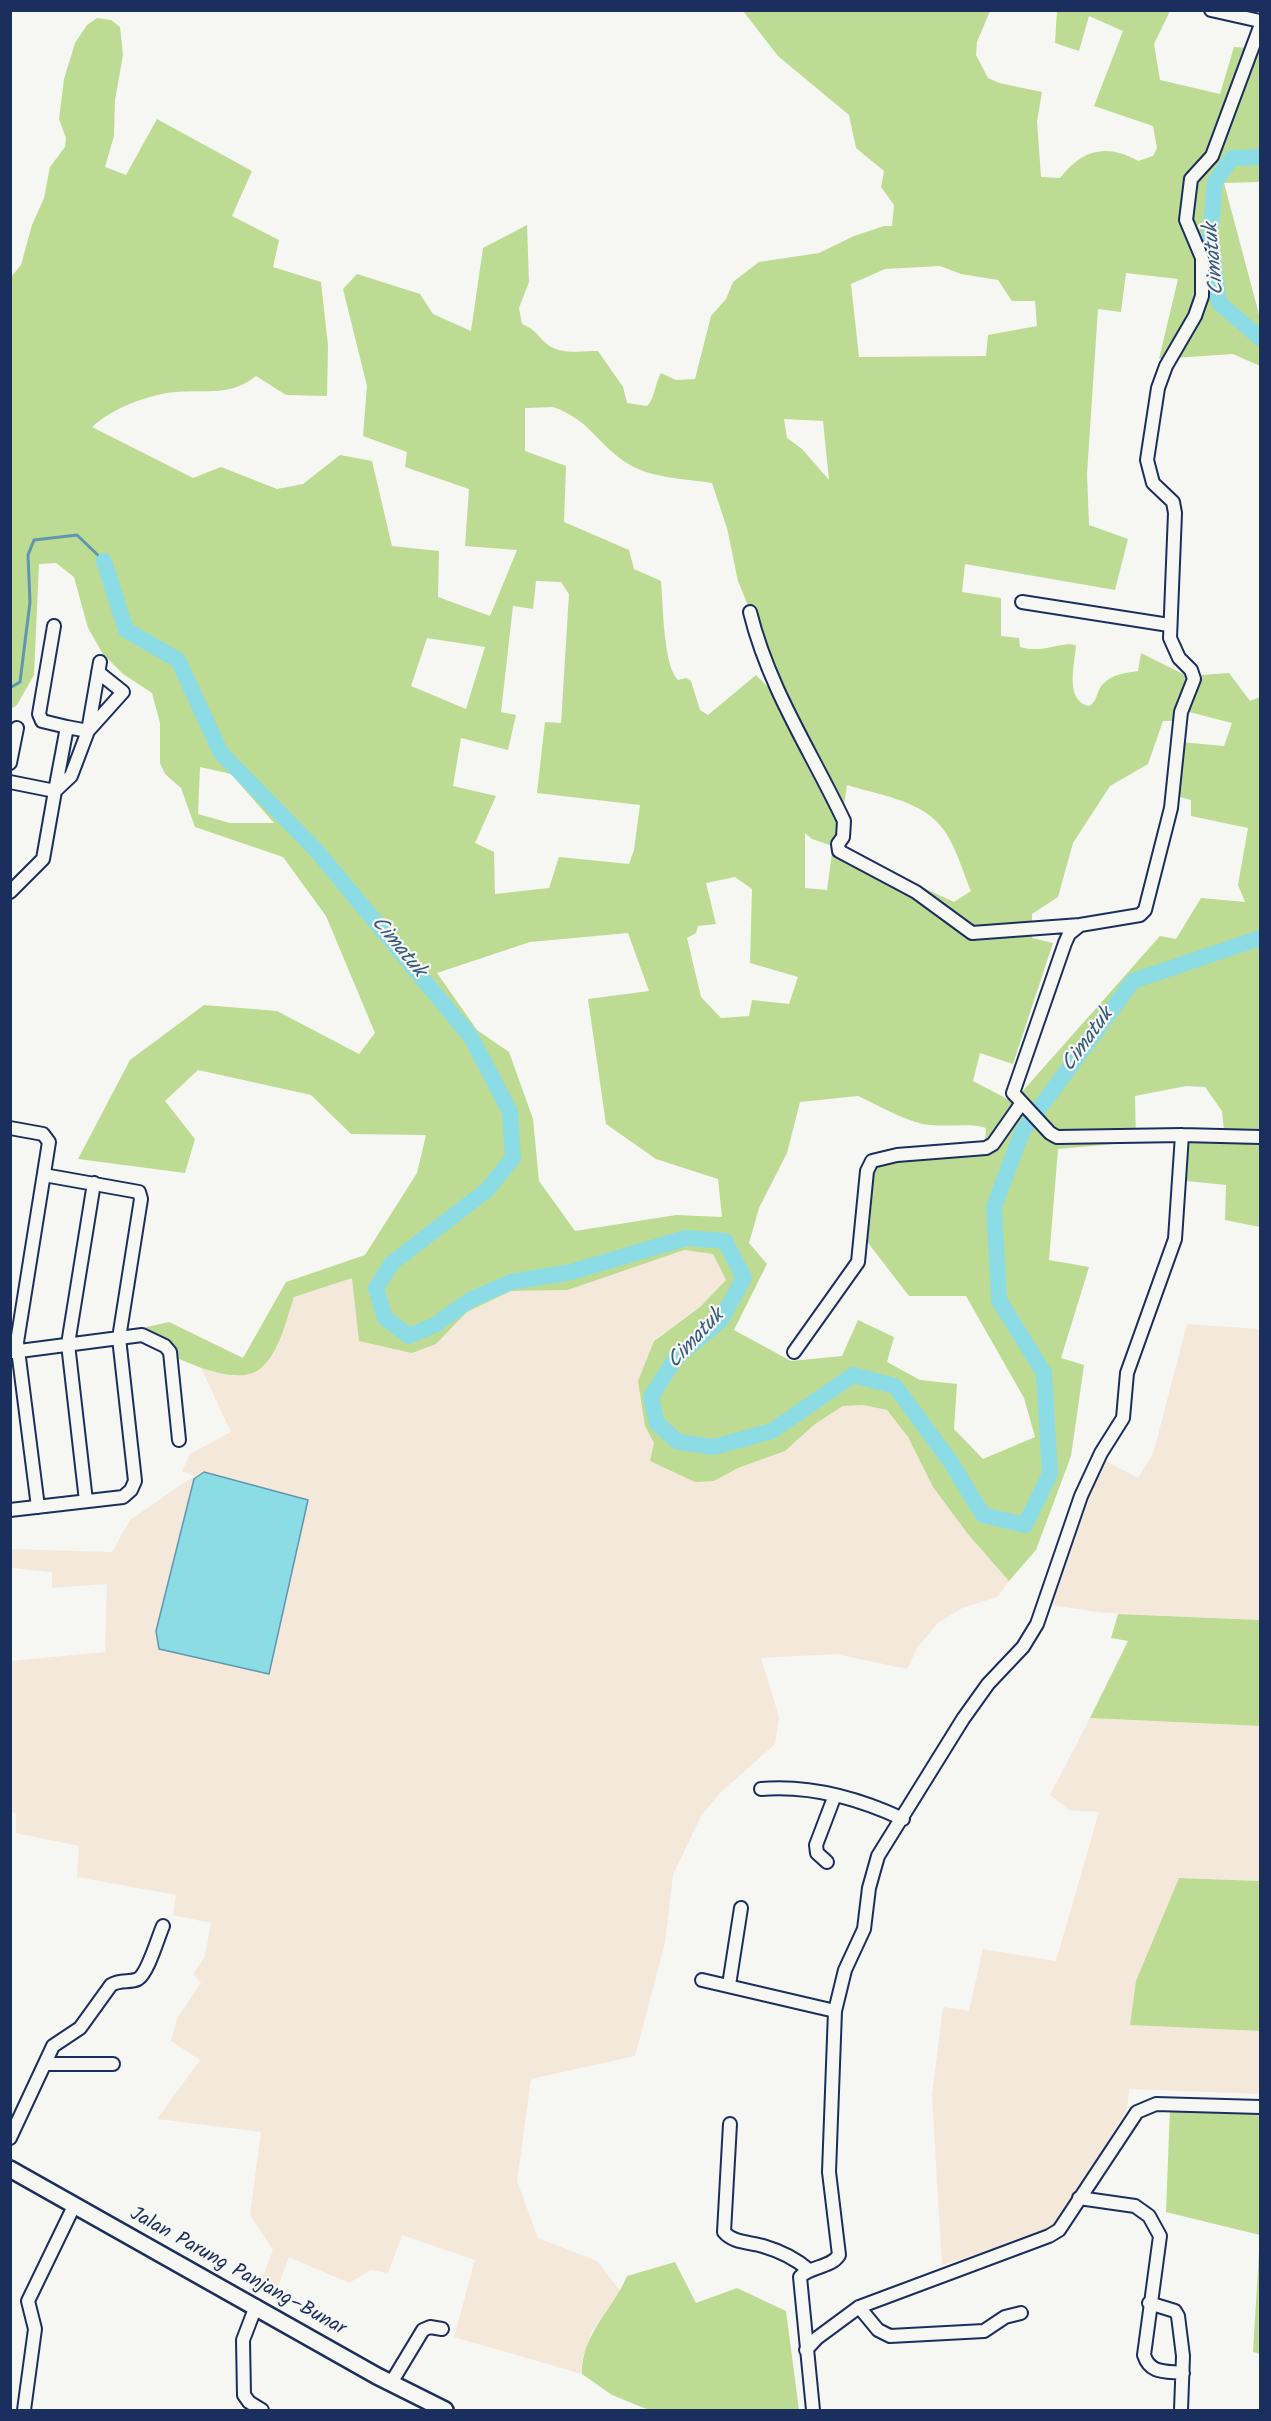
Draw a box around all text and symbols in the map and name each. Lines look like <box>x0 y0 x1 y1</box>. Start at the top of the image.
water label: Cimatuk <box>1200 222 1232 296</box>
water label: Cimatuk <box>364 912 430 984</box>
water label: Cimatuk <box>1058 1004 1120 1078</box>
water label: Cimatuk <box>663 1305 731 1375</box>
street label: Jalan Parung Panjang–Bunar <box>125 2204 349 2342</box>

